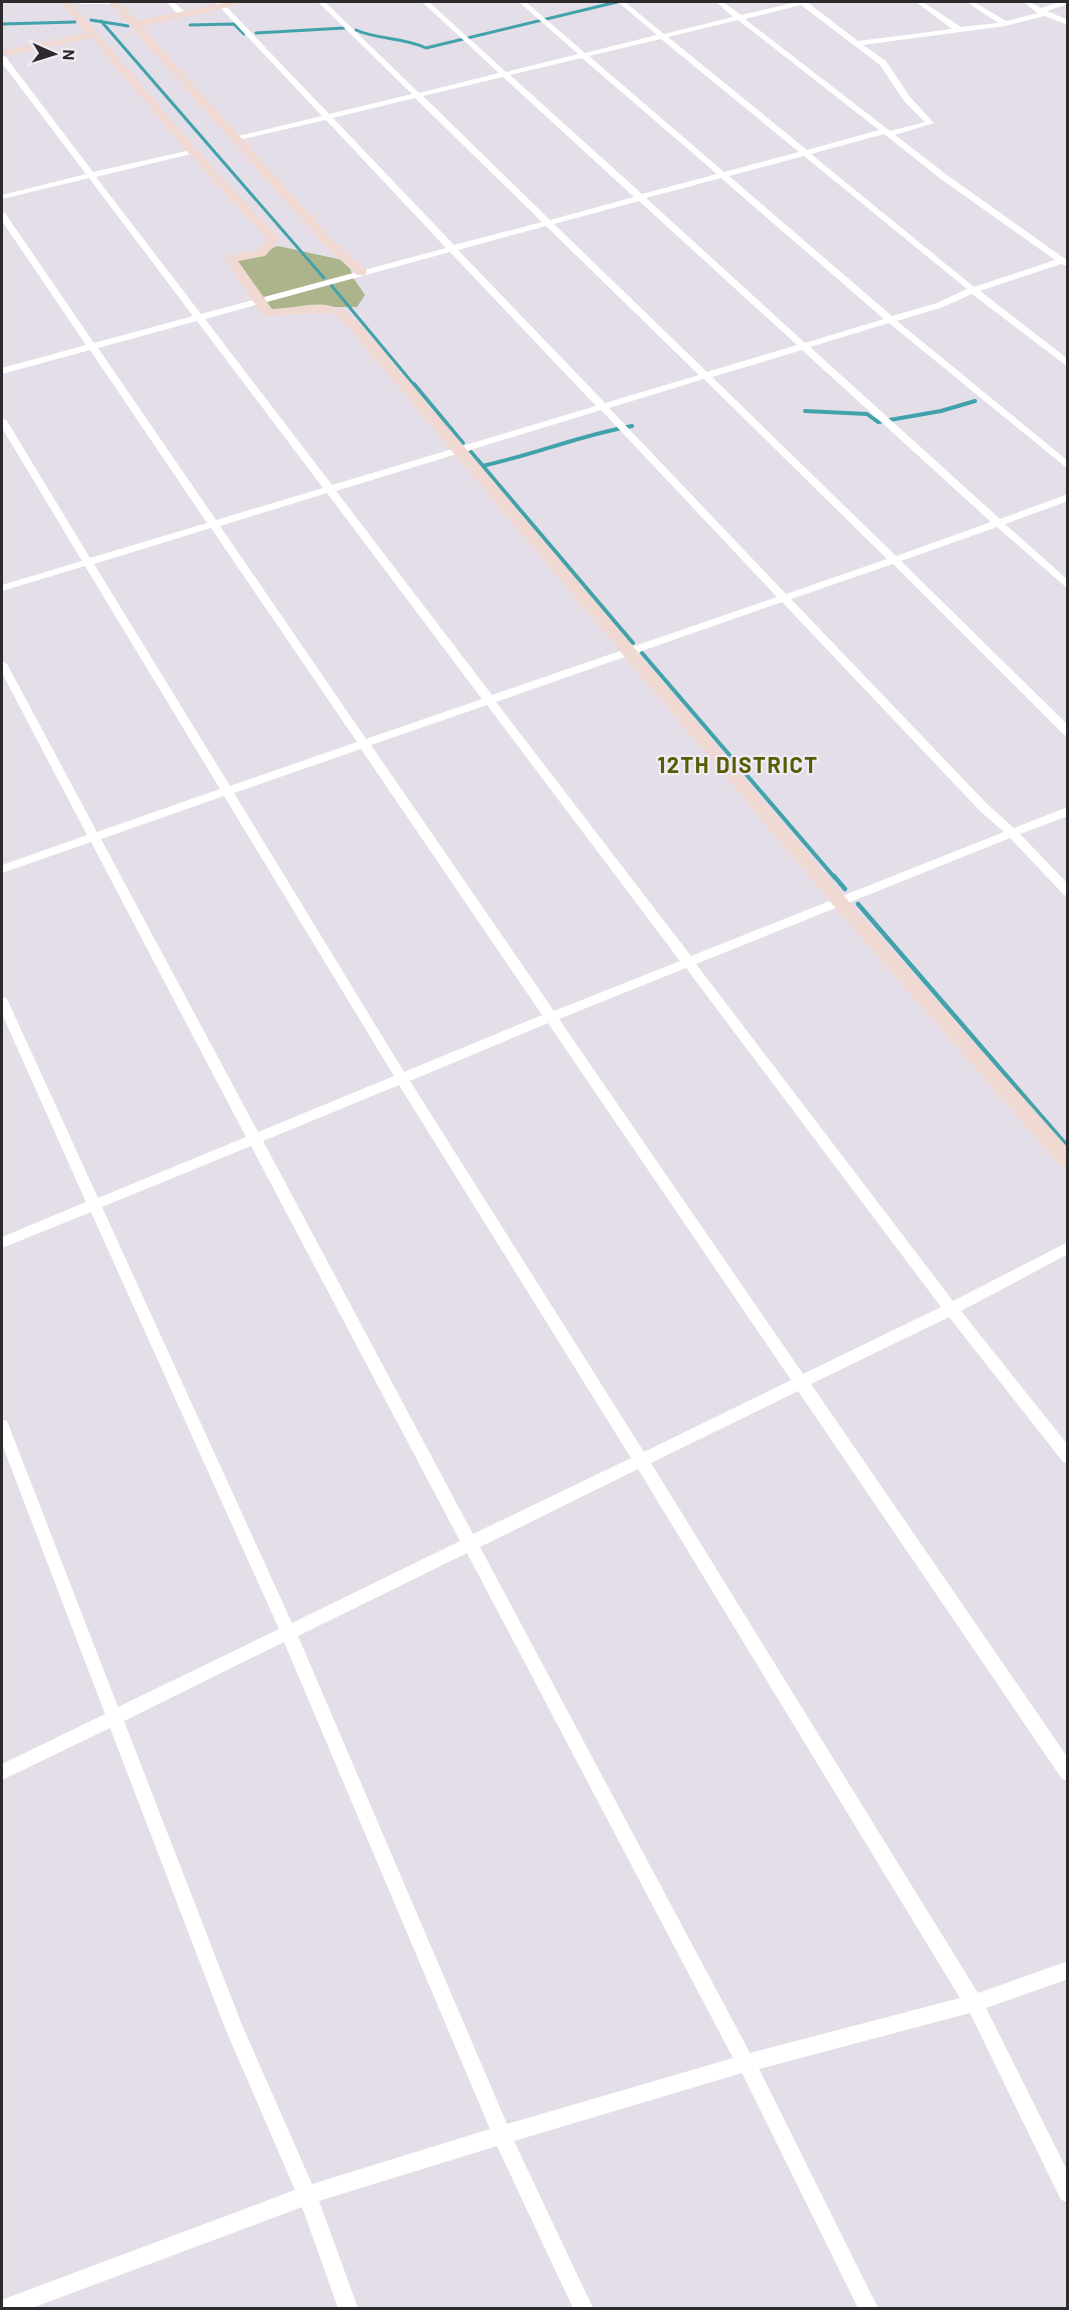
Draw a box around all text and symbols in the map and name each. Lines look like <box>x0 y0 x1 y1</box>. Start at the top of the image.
north arrow <box>24 24 84 84</box>
text: N <box>60 49 79 61</box>
district label: 12TH DISTRICT <box>657 751 819 777</box>

